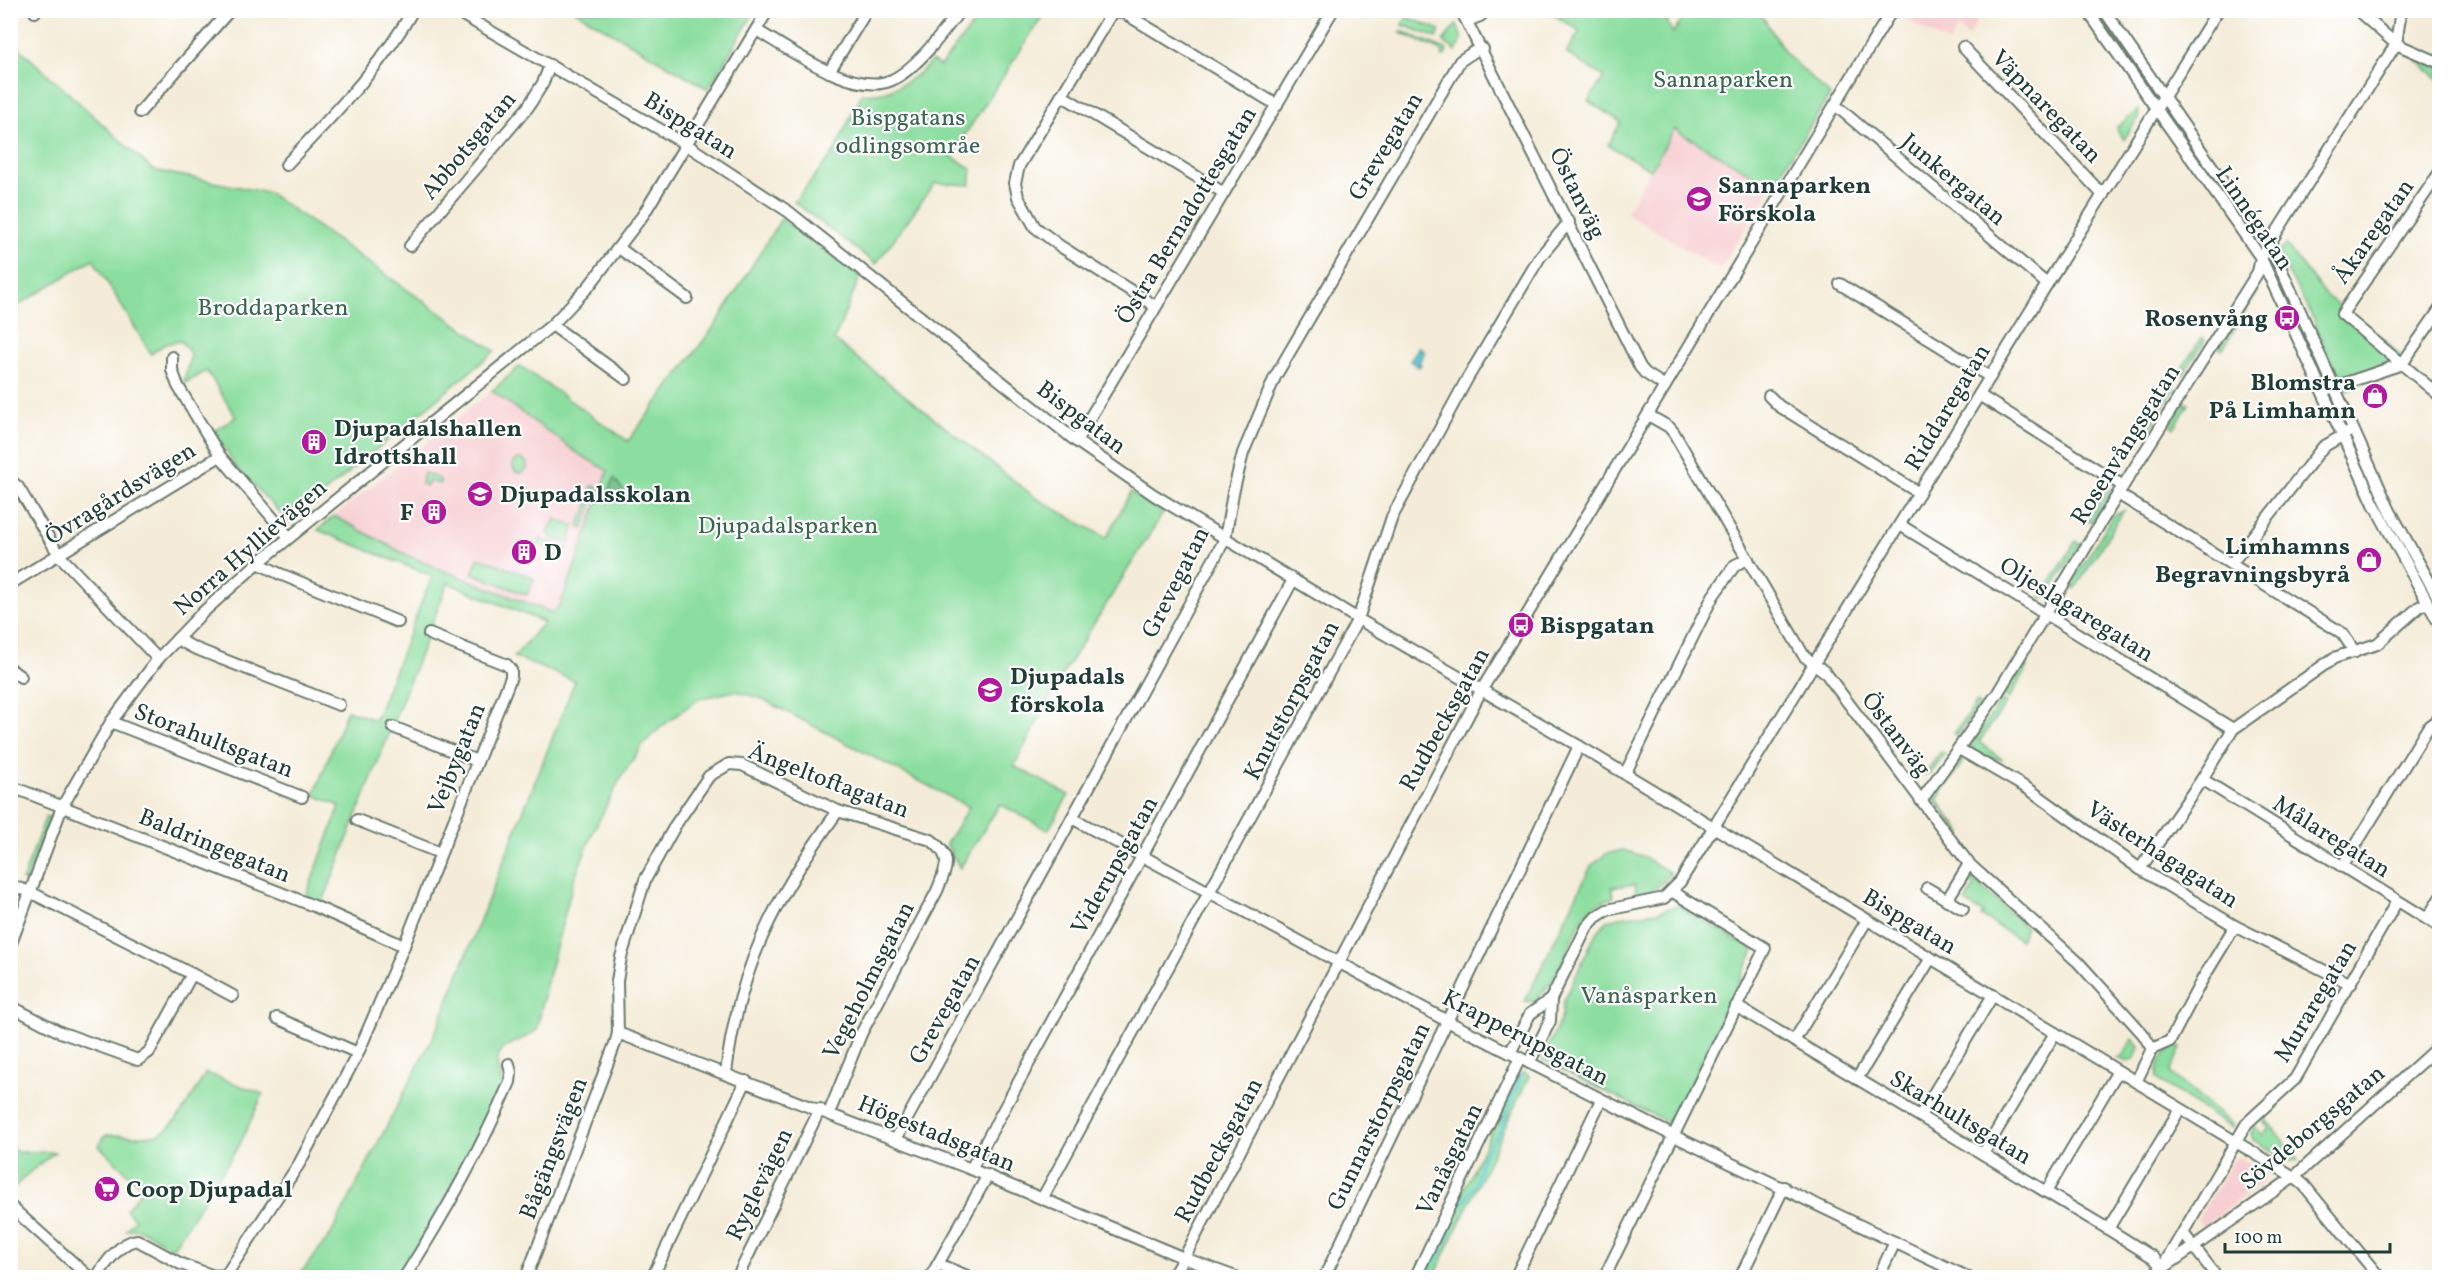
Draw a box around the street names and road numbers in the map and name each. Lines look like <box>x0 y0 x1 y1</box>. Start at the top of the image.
street label: Väpnaregatan <box>1982 43 2109 172</box>
street label: Abbotsgatan <box>414 84 525 208</box>
street label: Bispgatan <box>637 85 743 169</box>
street label: Grevegatan <box>1341 86 1432 208</box>
street label: Östra Bernadottesgatan <box>1109 101 1266 331</box>
street label: Junkergatan <box>1893 126 2013 235</box>
street label: Östanväg <box>1539 142 1613 246</box>
street label: Linnégatan <box>2206 160 2301 278</box>
street label: Åkaregatan <box>2326 172 2424 292</box>
street label: Riddaregatan <box>1897 338 2000 478</box>
street label: Rosenvångsgatan <box>2064 358 2190 532</box>
street label: Bispgatan <box>1029 373 1133 464</box>
street label: Övragårdsvägen <box>39 435 203 555</box>
street label: Norra Hyllievägen <box>167 472 336 625</box>
street label: Grevegatan <box>1134 521 1219 645</box>
street label: Oljeslagaregatan <box>1992 550 2160 672</box>
street label: Knutstorpsgatan <box>1236 615 1349 787</box>
street label: Rudbecksgatan <box>1392 642 1499 798</box>
street label: Östanväg <box>1852 686 1939 785</box>
street label: Storahultsgatan <box>129 696 298 788</box>
street label: Vejbygatan <box>420 698 495 819</box>
street label: Ängeltoftagatan <box>743 736 914 828</box>
street label: Målaregatan <box>2265 788 2397 887</box>
street label: Viderupsgatan <box>1064 791 1168 941</box>
street label: Västerhagagatan <box>2079 794 2245 918</box>
street label: Baldringegatan <box>133 801 295 893</box>
street label: Bispgatan <box>1855 881 1963 964</box>
street label: Vegeholmsgatan <box>815 896 924 1066</box>
street label: Muraregatan <box>2267 934 2367 1070</box>
street label: Grevegatan <box>902 949 990 1071</box>
street label: Krapperupsgatan <box>1436 982 1614 1096</box>
street label: Gunnarstorpsgatan <box>1319 1017 1440 1217</box>
street label: Sövdeborgsgatan <box>2233 1058 2393 1199</box>
street label: Skarhultsgatan <box>1882 1063 2038 1175</box>
street label: Rudbecksgatan <box>1167 1072 1272 1230</box>
street label: Bågängsvägen <box>512 1073 598 1225</box>
street label: Högestadsgatan <box>852 1088 1020 1182</box>
street label: Vanåsgatan <box>1409 1098 1493 1222</box>
street label: Ryglevägen <box>719 1123 803 1247</box>

